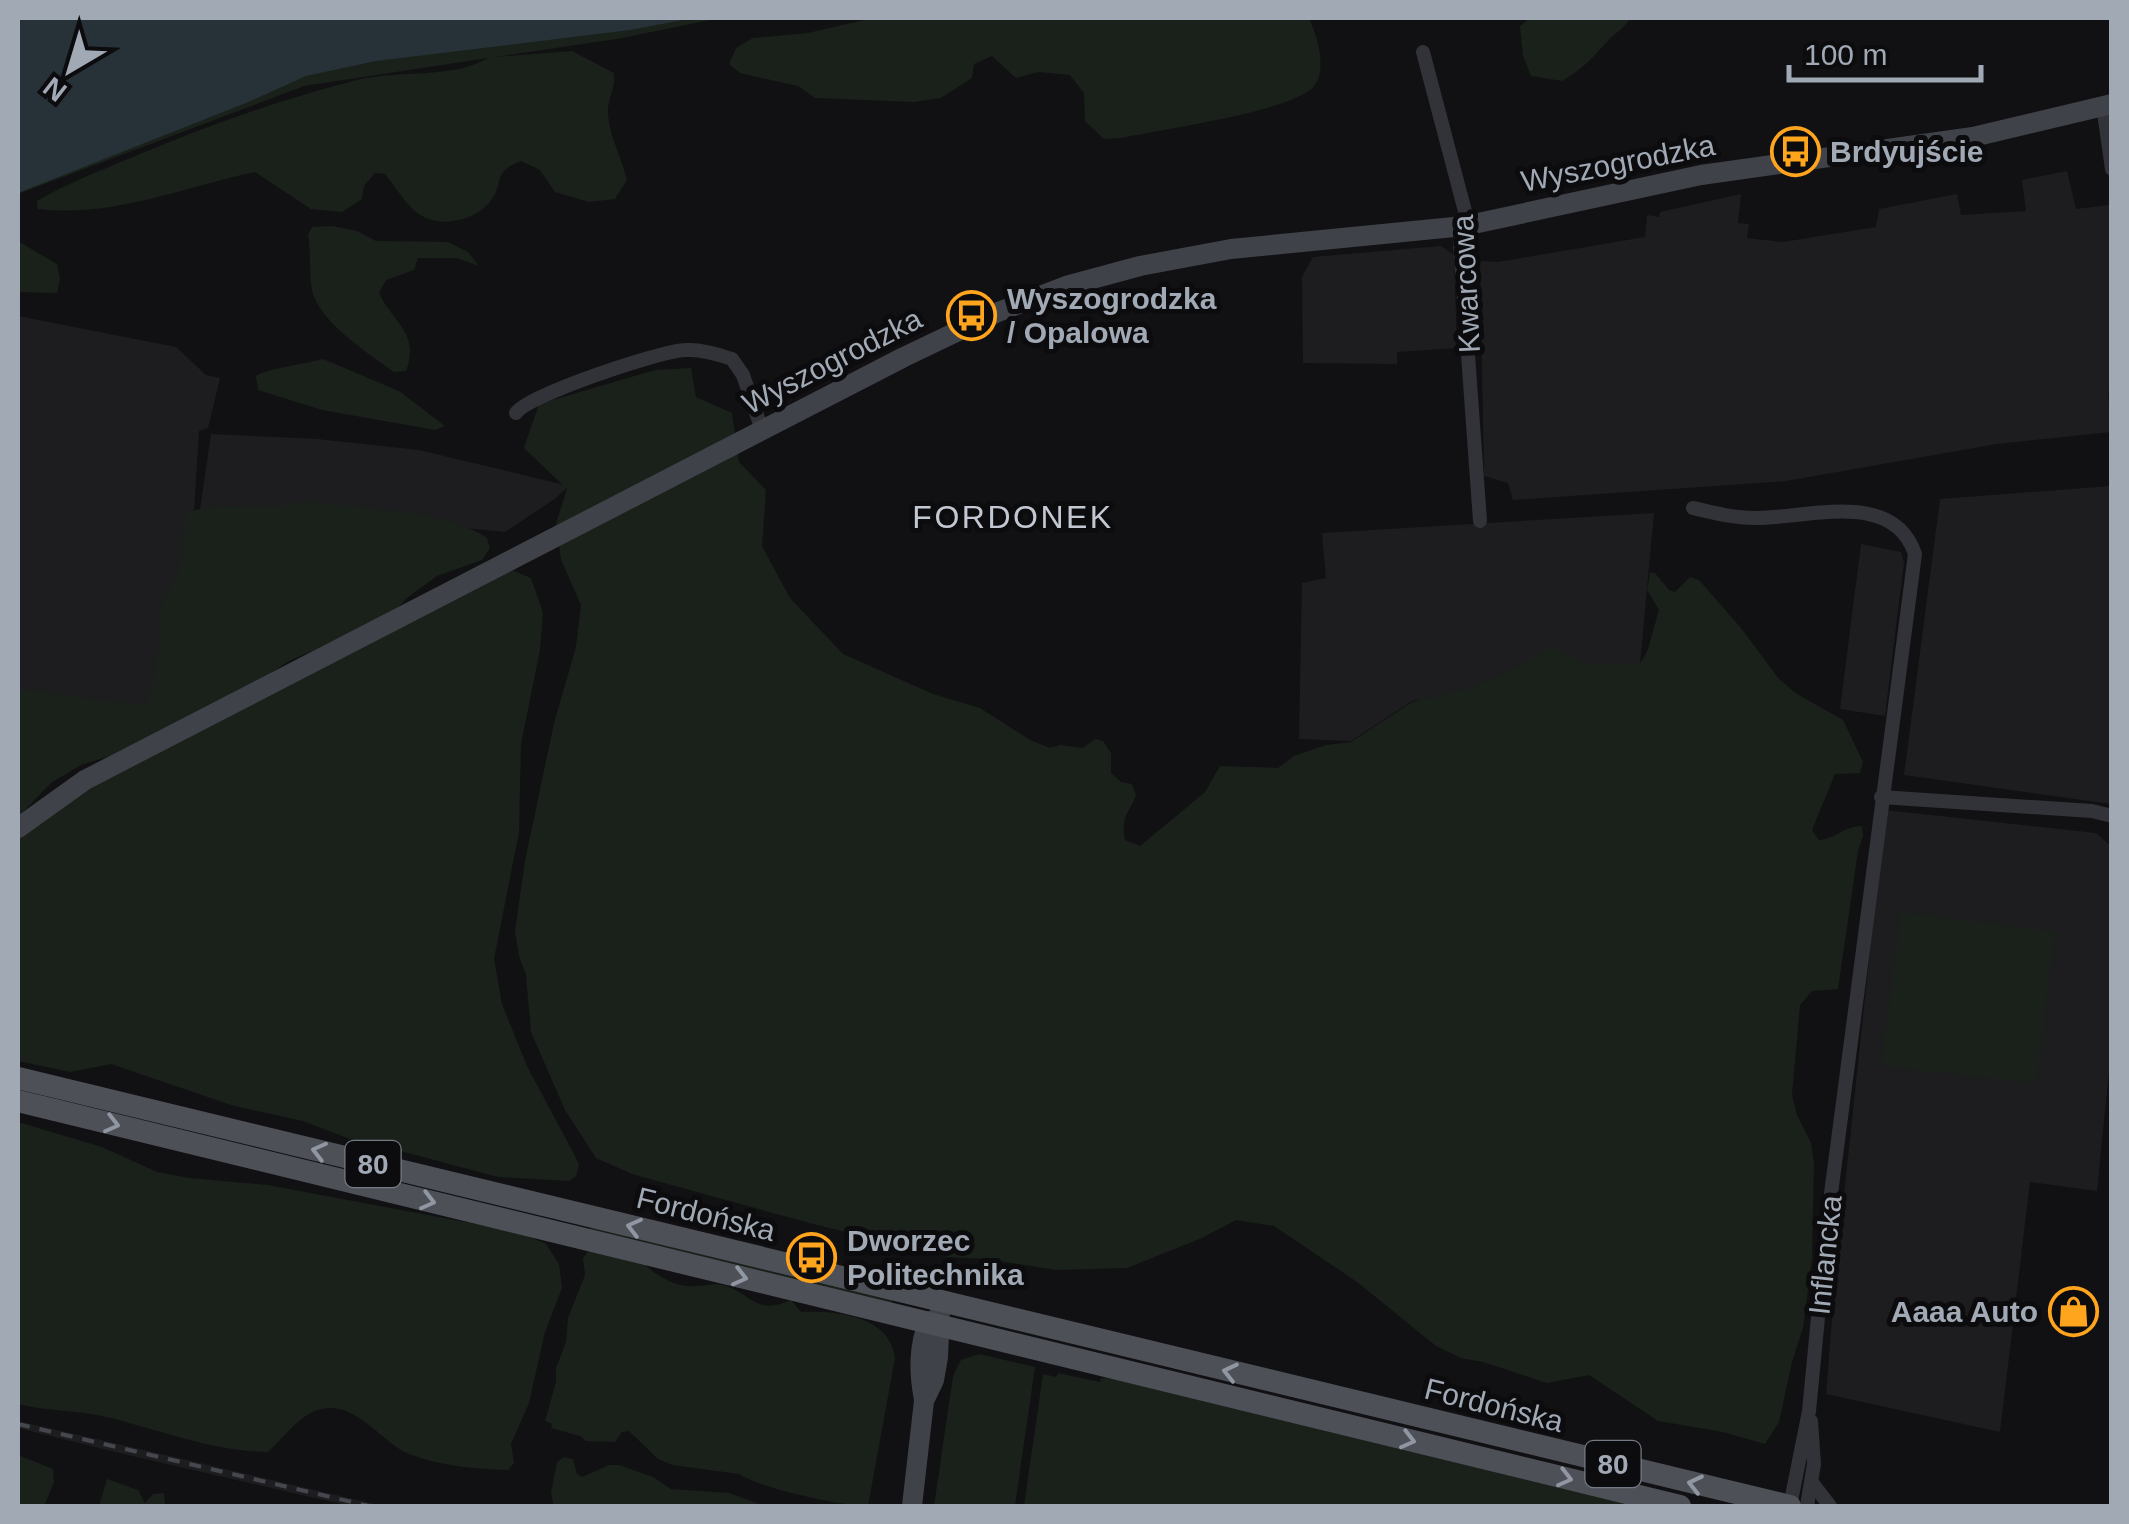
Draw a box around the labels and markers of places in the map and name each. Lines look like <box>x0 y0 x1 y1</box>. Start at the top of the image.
bus stop icon: Brdyujście <box>1769 125 1821 177</box>
place label: Brdyujście <box>1830 135 1983 168</box>
place label: Wyszogrodzka / Opalowa <box>1007 282 1217 349</box>
bus stop icon: Wyszogrodzka / Opalowa <box>946 289 998 341</box>
place label: Dworzec Politechnika <box>847 1224 1024 1291</box>
bus stop icon: Dworzec Politechnika <box>786 1231 838 1283</box>
shop icon: Aaaa Auto <box>2047 1285 2099 1337</box>
place label: Aaaa Auto <box>1891 1295 2038 1328</box>

